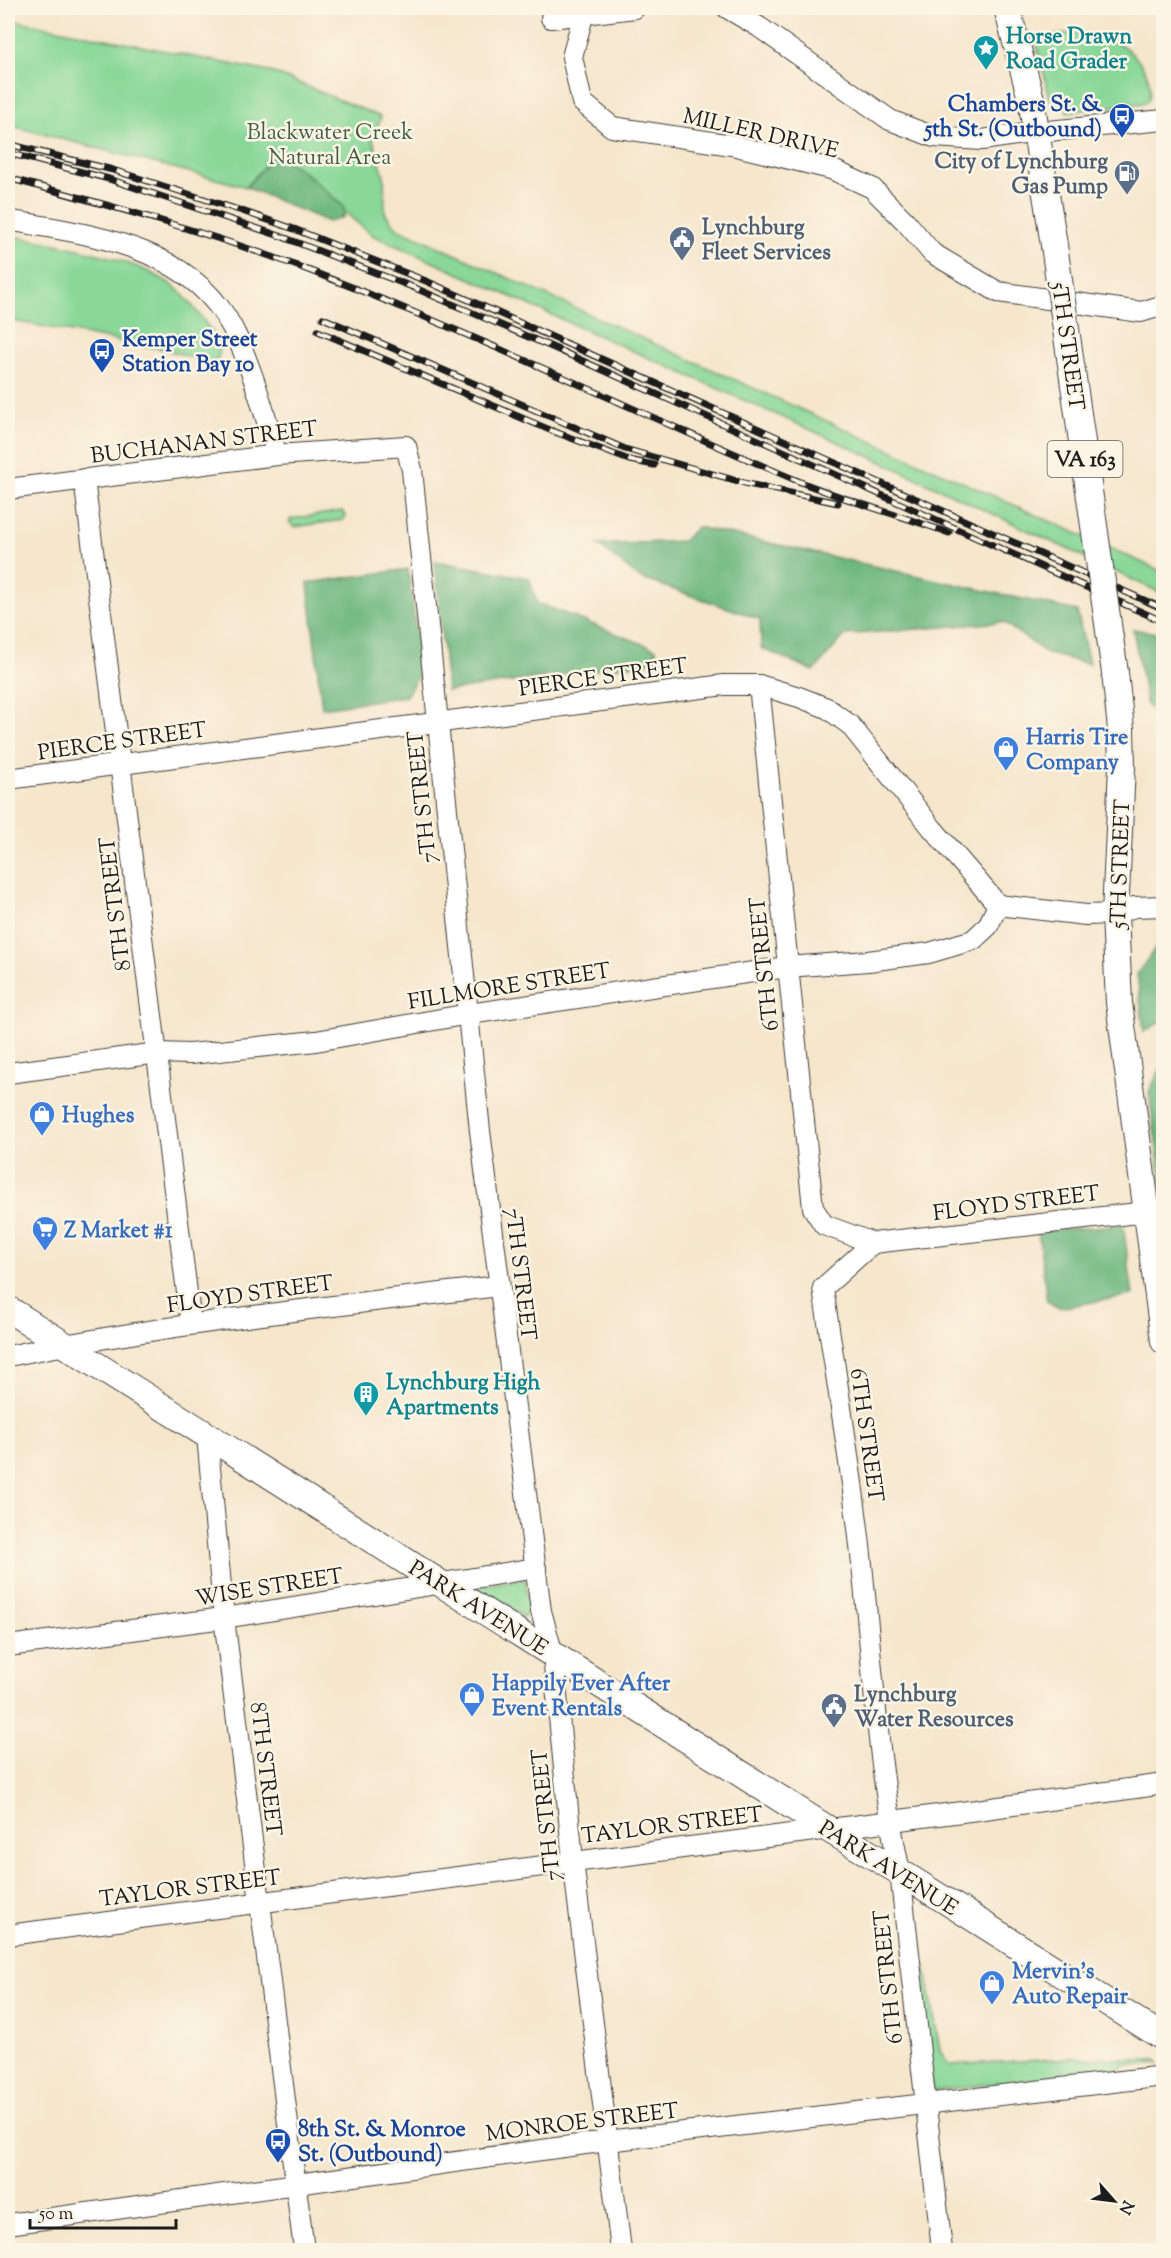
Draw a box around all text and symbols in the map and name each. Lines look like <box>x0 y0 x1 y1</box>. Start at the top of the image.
place label: Horse Drawn Road Grader <box>1006 22 1132 79</box>
place icon: Horse Drawn Road Grader <box>971 33 1001 71</box>
place label: Chambers St. & 5th St. (Outbound) <box>923 90 1103 147</box>
street label: MILLER DRIVE <box>679 101 841 168</box>
bus stop icon: Chambers St. & 5th St. (Outbound) <box>1107 101 1137 139</box>
park label: Blackwater Creek Natural Area <box>247 118 413 175</box>
place label: City of Lynchburg Gas Pump <box>934 147 1108 204</box>
fuel station icon: City of Lynchburg Gas Pump <box>1112 158 1142 196</box>
place label: Lynchburg Fleet Services <box>702 213 831 270</box>
public building icon: Lynchburg Fleet Services <box>667 224 697 262</box>
street label: 5TH STREET <box>1041 278 1091 413</box>
place label: Kemper Street Station Bay 10 <box>122 325 258 382</box>
bus stop icon: Kemper Street Station Bay 10 <box>87 336 117 374</box>
street label: BUCHANAN STREET <box>89 414 320 474</box>
road number: VA 163 <box>1048 441 1122 477</box>
street label: PIERCE STREET <box>517 651 690 707</box>
street label: PIERCE STREET <box>36 715 209 771</box>
place label: Harris Tire Company <box>1026 723 1128 780</box>
street label: 7TH STREET <box>401 728 447 865</box>
shop icon: Harris Tire Company <box>991 734 1021 772</box>
street label: 5TH STREET <box>1104 798 1140 931</box>
street label: 8TH STREET <box>93 834 141 973</box>
street label: 6TH STREET <box>743 894 789 1032</box>
street label: FILLMORE STREET <box>406 956 614 1020</box>
shop icon: Hughes <box>27 1099 57 1137</box>
place label: Hughes <box>62 1101 135 1133</box>
street label: FLOYD STREET <box>931 1179 1102 1231</box>
street label: 7TH STREET <box>495 1206 543 1343</box>
supermarket icon: Z Market #1 <box>30 1214 60 1252</box>
place label: Z Market #1 <box>64 1216 173 1248</box>
street label: FLOYD STREET <box>165 1268 336 1323</box>
street label: 6TH STREET <box>840 1366 890 1505</box>
place label: Lynchburg High Apartments <box>386 1368 541 1425</box>
building icon: Lynchburg High Apartments <box>351 1379 381 1417</box>
street label: PARK AVENUE <box>401 1554 553 1665</box>
street label: WISE STREET <box>193 1561 346 1616</box>
place label: Happily Ever After Event Rentals <box>492 1669 671 1726</box>
shop icon: Happily Ever After Event Rentals <box>457 1680 487 1718</box>
place label: Lynchburg Water Resources <box>854 1680 1014 1737</box>
public building icon: Lynchburg Water Resources <box>819 1691 849 1729</box>
street label: 8TH STREET <box>240 1700 288 1839</box>
street label: 7TH STREET <box>525 1746 571 1883</box>
street label: TAYLOR STREET <box>580 1800 766 1854</box>
street label: PARK AVENUE <box>811 1814 963 1925</box>
street label: TAYLOR STREET <box>98 1863 284 1917</box>
street label: 6TH STREET <box>867 1907 913 2045</box>
place label: Mervin's Auto Repair <box>1012 1957 1129 2014</box>
shop icon: Mervin's Auto Repair <box>977 1968 1007 2006</box>
street label: MONROE STREET <box>484 2096 681 2152</box>
place label: 8th St. & Monroe St. (Outbound) <box>298 2115 466 2172</box>
bus stop icon: 8th St. & Monroe St. (Outbound) <box>263 2126 293 2164</box>
north arrow <box>1084 2171 1144 2231</box>
scale bar <box>30 2192 176 2230</box>
text: N <box>1112 2196 1138 2218</box>
text: 50 m <box>38 2202 74 2228</box>

